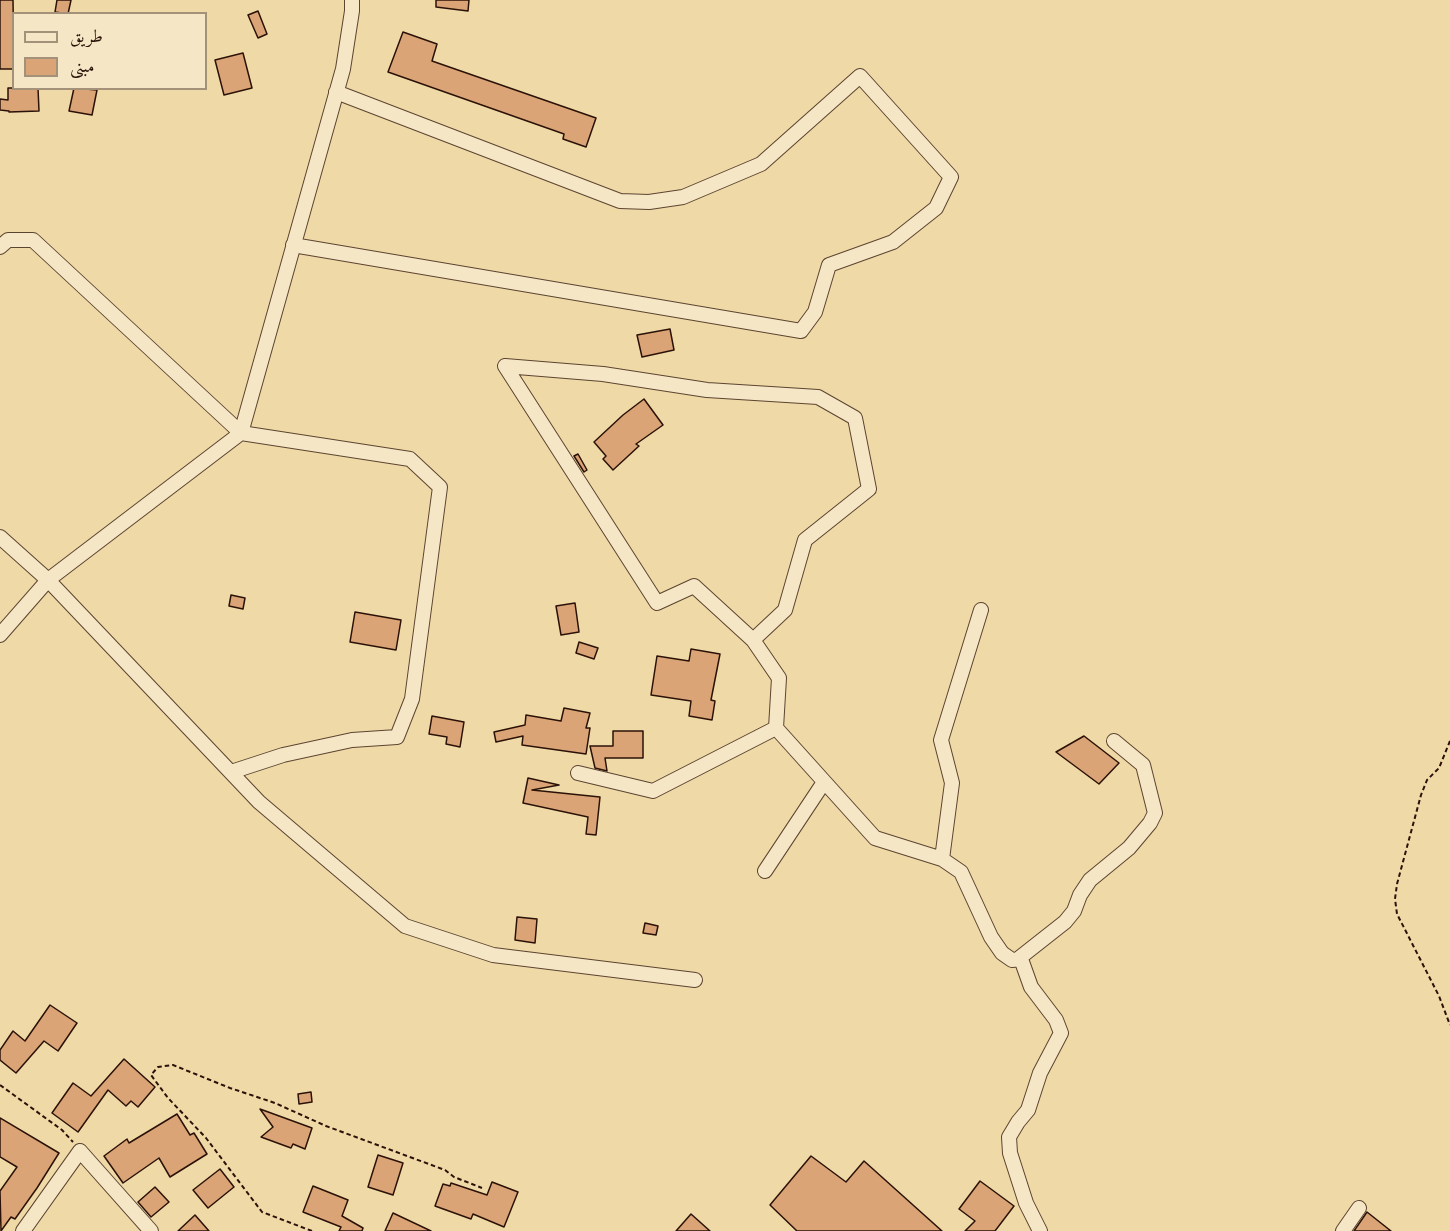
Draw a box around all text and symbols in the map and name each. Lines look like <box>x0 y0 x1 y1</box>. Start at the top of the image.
legend <box>12 12 207 90</box>
text: طريق <box>70 25 103 50</box>
text: مبنى <box>70 55 95 80</box>

